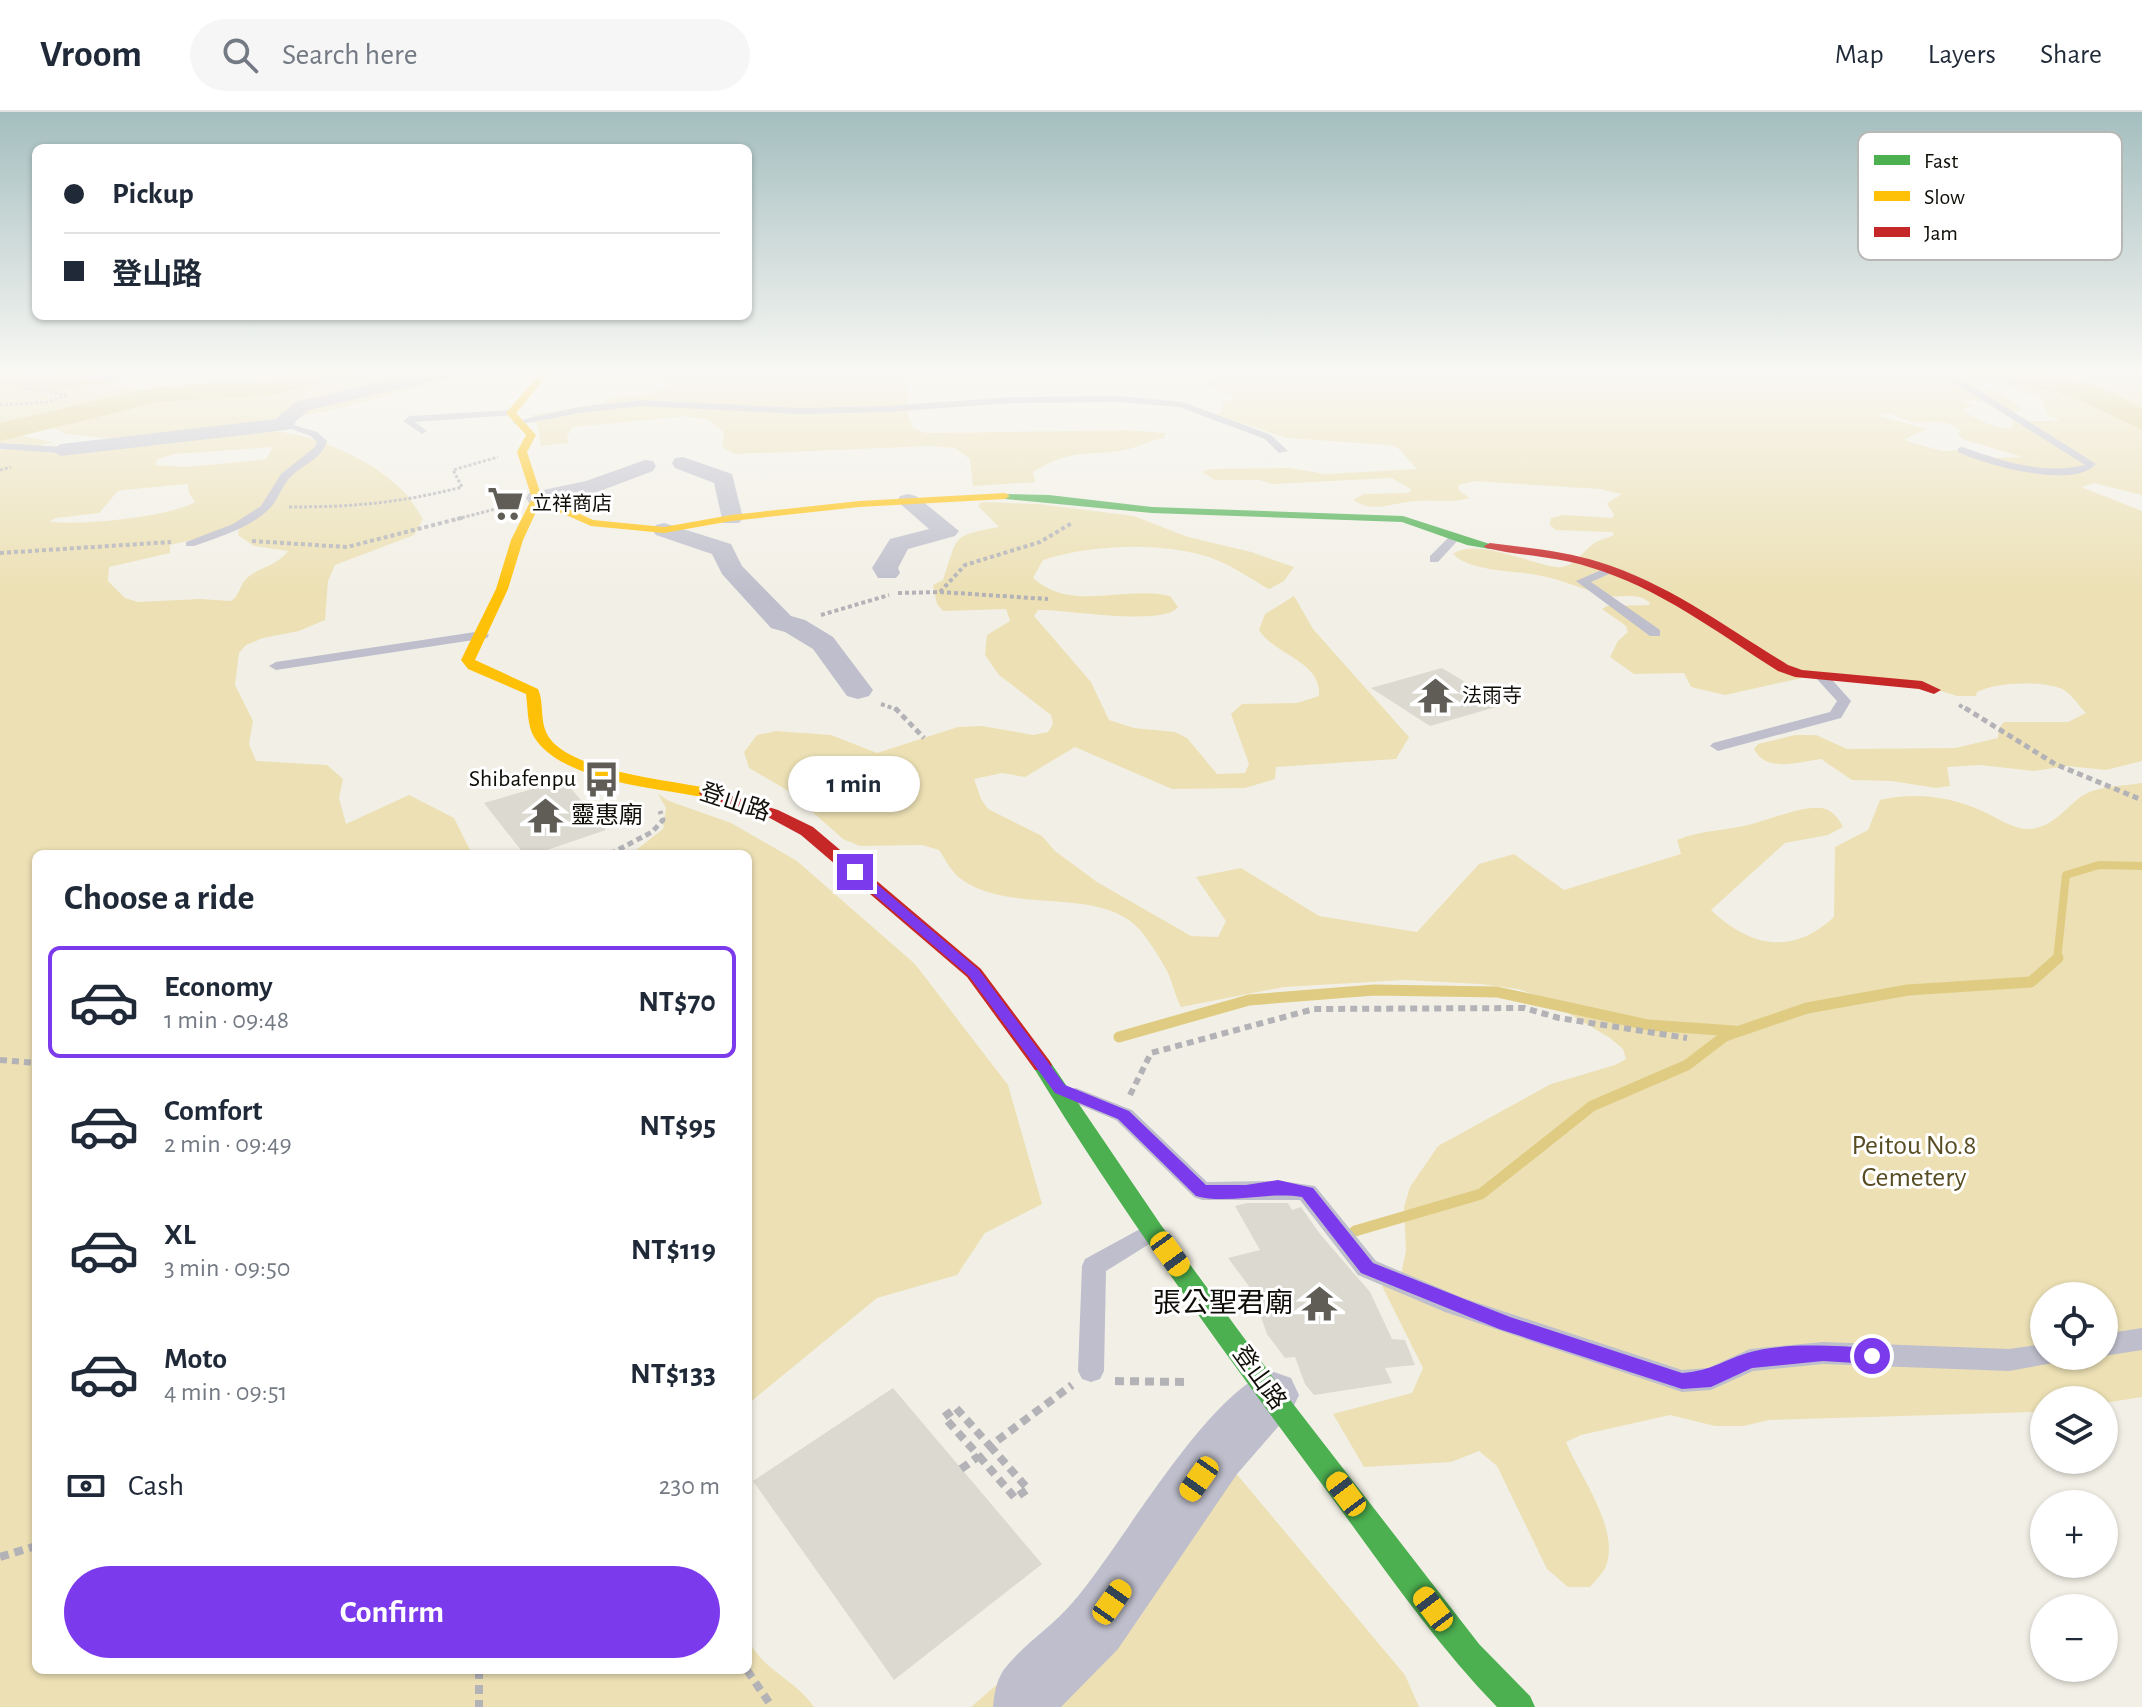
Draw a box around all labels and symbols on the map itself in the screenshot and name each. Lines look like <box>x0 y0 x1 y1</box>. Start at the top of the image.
legend <box>1858 132 2122 260</box>
text: Fast <box>1924 150 1958 172</box>
text: Slow <box>1924 186 1965 208</box>
text: Jam <box>1924 222 1958 244</box>
supermarket icon: 立祥商店 <box>487 485 525 523</box>
place label: 立祥商店 <box>532 493 612 514</box>
temple icon: 法雨寺 <box>1417 677 1455 715</box>
place label: 法雨寺 <box>1462 685 1522 706</box>
callout: 1 min <box>789 756 921 812</box>
bus stop icon: Shibafenpu <box>583 760 621 798</box>
place label: Shibafenpu <box>469 767 576 791</box>
street label: 登山路 <box>697 779 774 826</box>
temple icon: 靈惠廟 <box>526 797 564 835</box>
place label: 靈惠廟 <box>571 802 643 828</box>
route end <box>837 854 873 890</box>
park label: Peitou No.8 Cemetery <box>1852 1132 1976 1192</box>
car <box>1146 1228 1194 1280</box>
temple icon: 張公聖君廟 <box>1300 1285 1338 1323</box>
place label: 張公聖君廟 <box>1153 1288 1293 1318</box>
route start <box>1854 1338 1890 1374</box>
street label: 登山路 <box>1228 1341 1291 1414</box>
car <box>1175 1452 1223 1506</box>
car <box>1322 1468 1370 1520</box>
car <box>1088 1575 1136 1629</box>
car <box>1409 1583 1457 1635</box>

